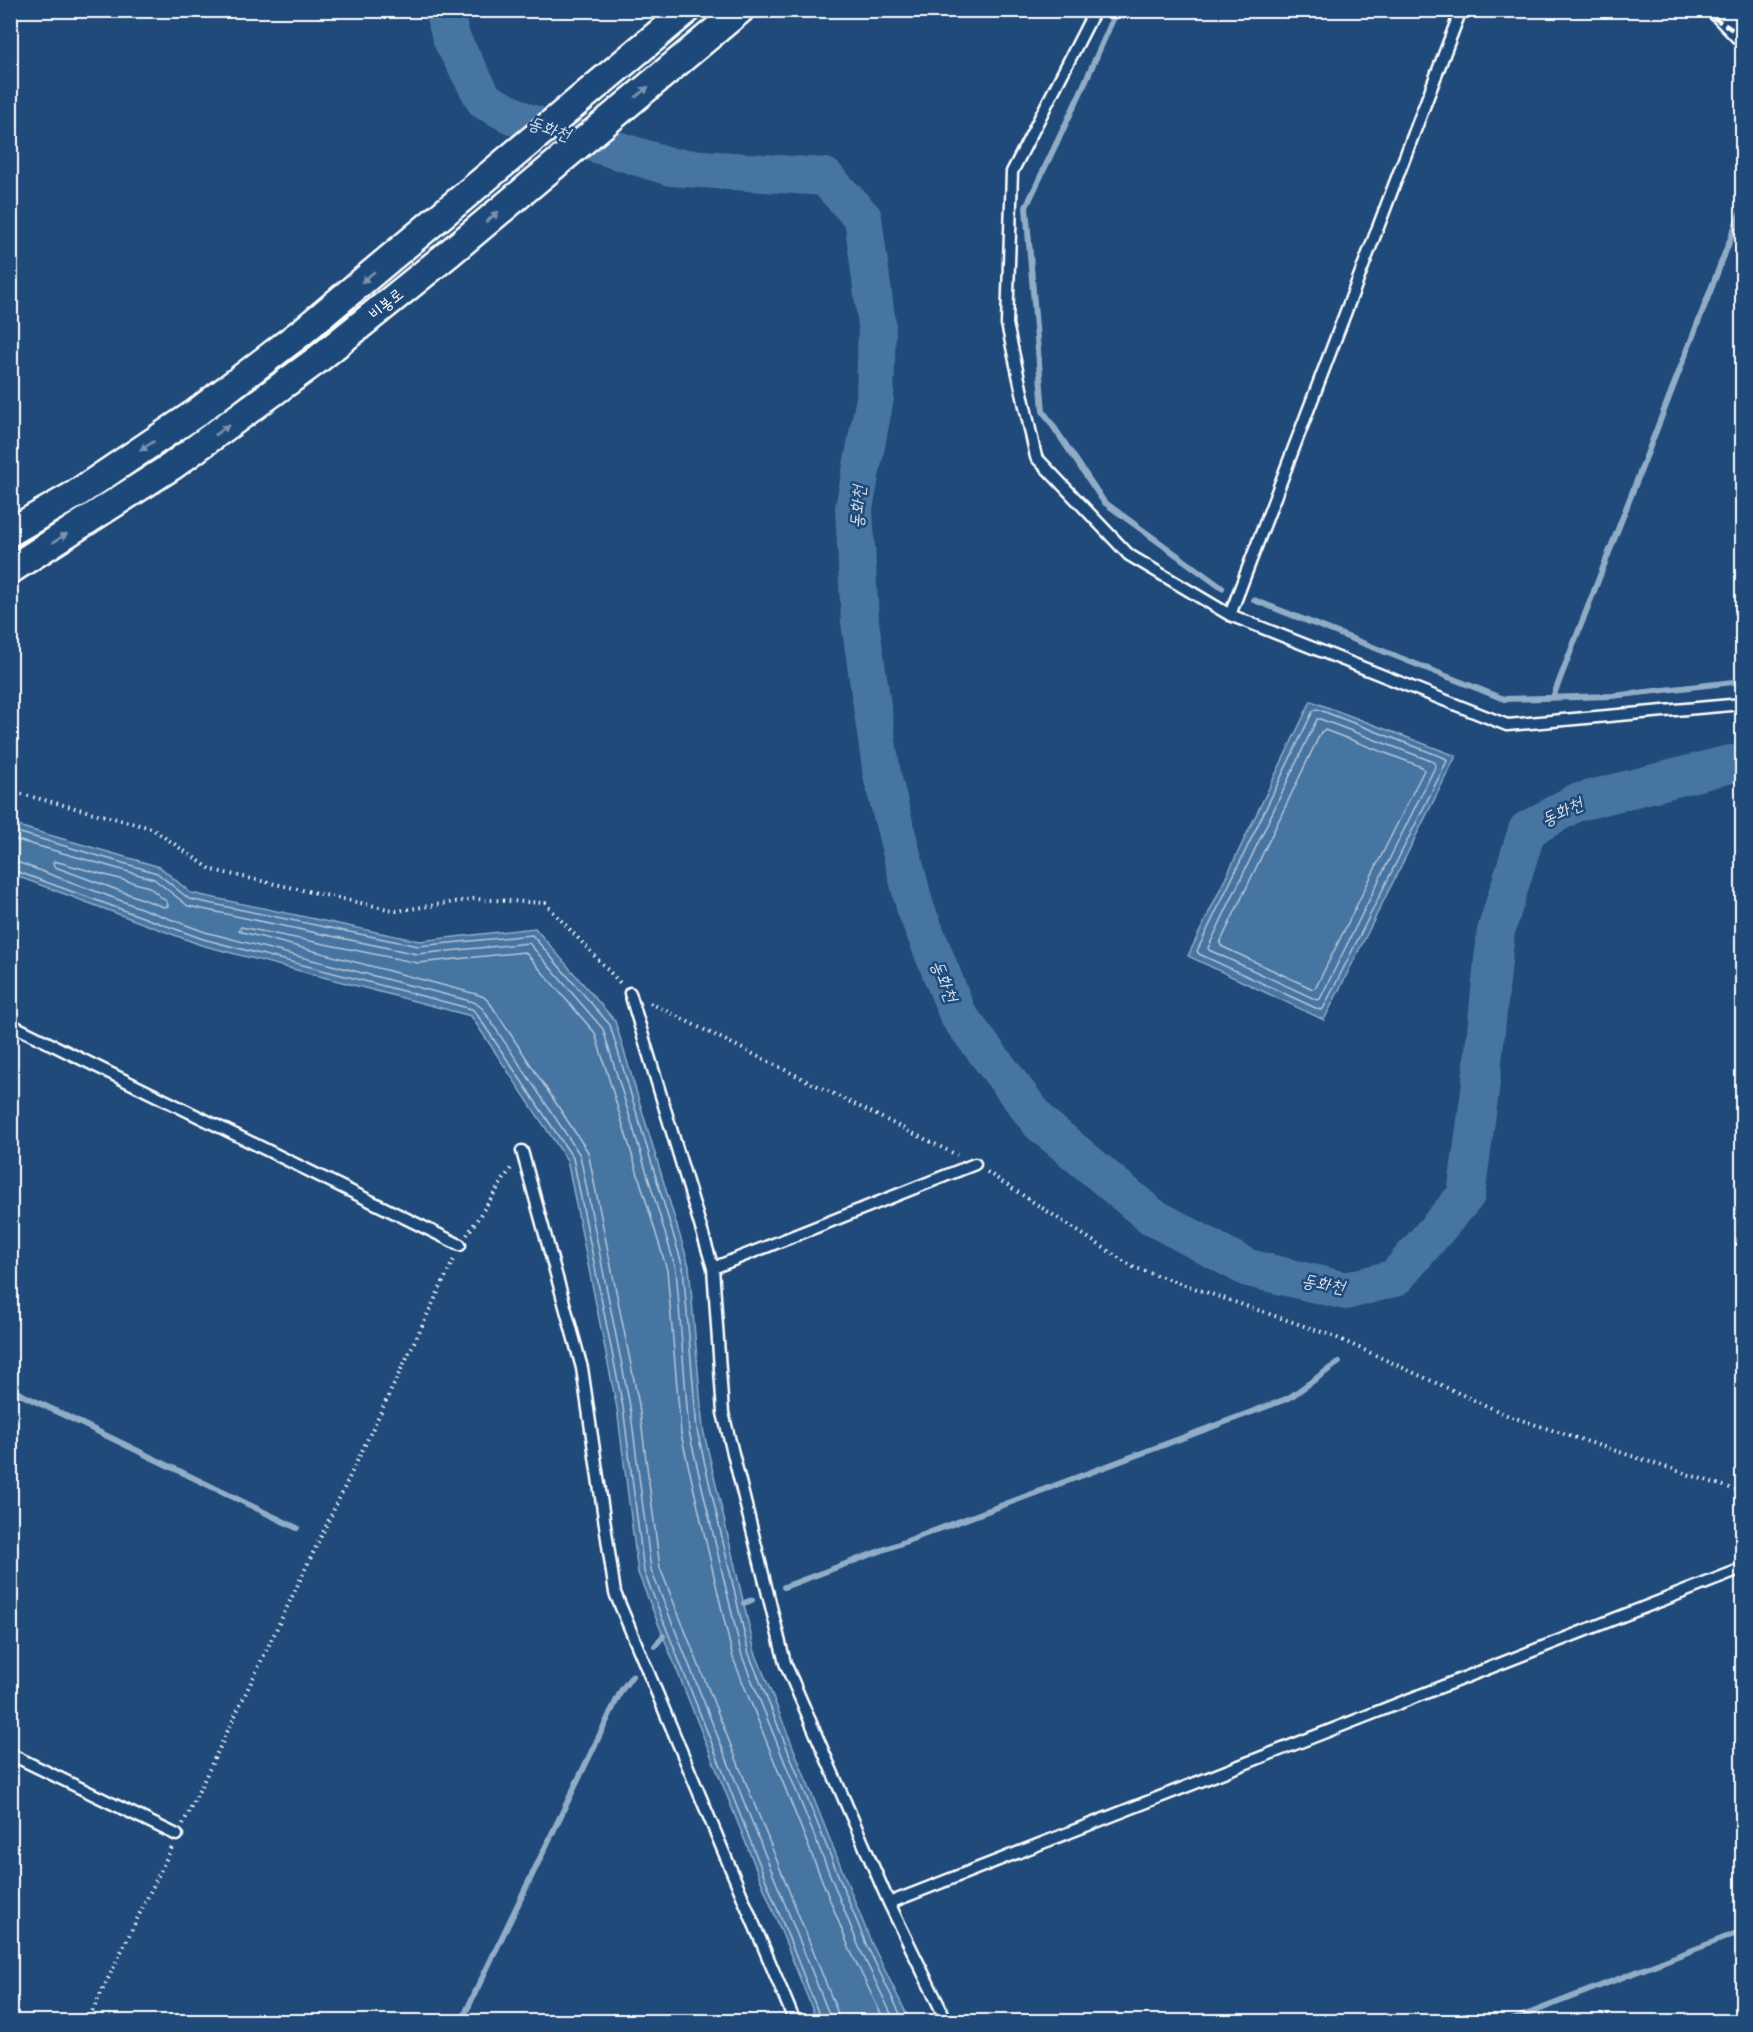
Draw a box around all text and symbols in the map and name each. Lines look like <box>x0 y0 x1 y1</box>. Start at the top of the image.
one-way arrow <box>634 87 649 99</box>
water label: 동화천 <box>525 111 575 147</box>
one-way arrow <box>484 211 499 224</box>
one-way arrow <box>361 270 376 283</box>
street label: 비봉로 <box>365 284 407 324</box>
one-way arrow <box>213 424 229 436</box>
one-way arrow <box>139 440 155 452</box>
water label: 동화천 <box>845 483 871 529</box>
one-way arrow <box>52 533 68 544</box>
water label: 동화천 <box>1537 792 1588 832</box>
water label: 동화천 <box>925 957 963 1007</box>
water label: 동화천 <box>1300 1269 1348 1299</box>

